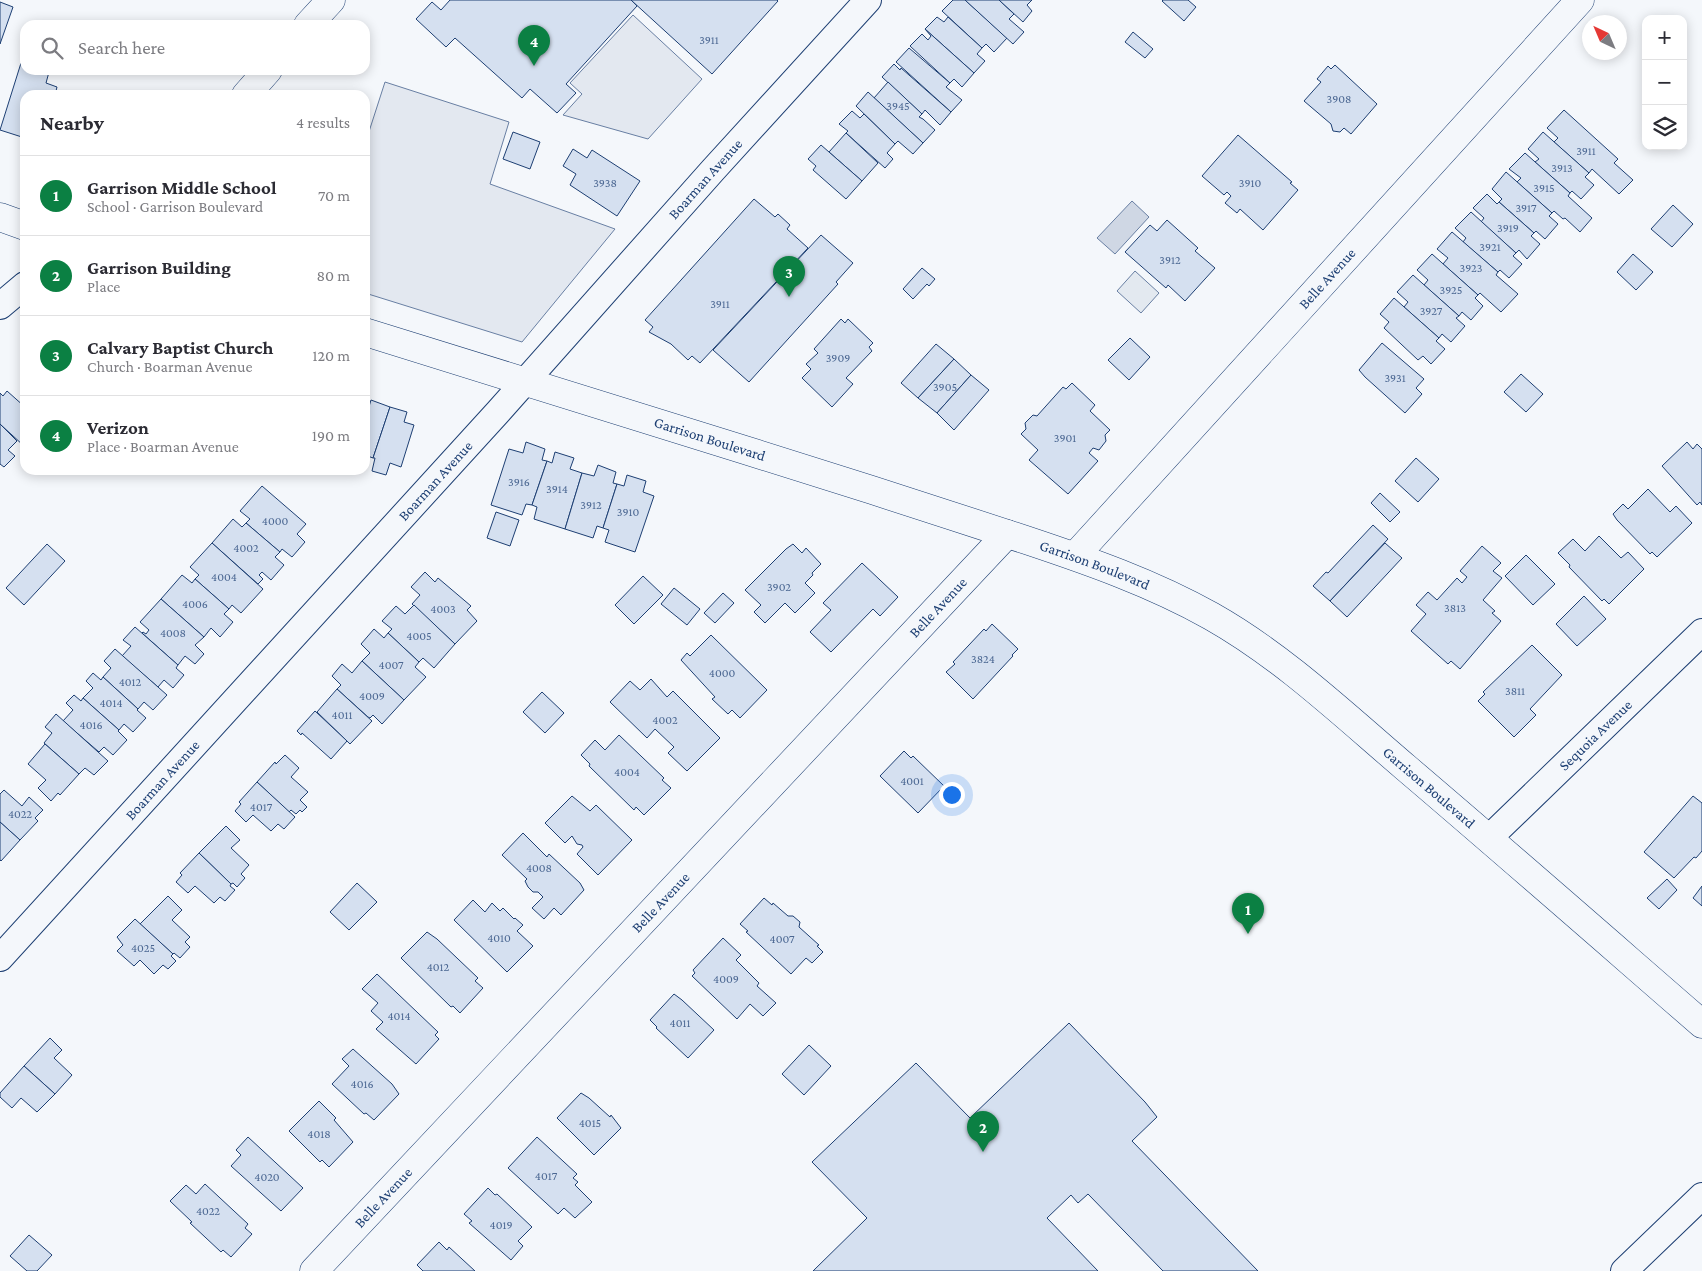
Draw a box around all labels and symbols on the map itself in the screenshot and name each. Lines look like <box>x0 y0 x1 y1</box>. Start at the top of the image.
north arrow <box>1582 15 1627 60</box>
pin: 4 <box>518 25 550 66</box>
house number: 3911 <box>699 33 719 47</box>
house number: 3908 <box>1327 92 1351 106</box>
house number: 3945 <box>886 99 910 113</box>
street label: Boarman Avenue <box>665 135 746 222</box>
house number: 3911 <box>1576 144 1596 158</box>
house number: 3913 <box>1551 161 1573 175</box>
house number: 3938 <box>593 176 617 190</box>
house number: 3910 <box>1239 176 1261 190</box>
house number: 3915 <box>1533 181 1555 195</box>
house number: 3917 <box>1515 201 1537 215</box>
house number: 3919 <box>1497 221 1519 235</box>
house number: 3921 <box>1479 240 1501 254</box>
street label: Belle Avenue <box>1296 244 1359 312</box>
house number: 3912 <box>1159 253 1181 267</box>
pin: 3 <box>773 256 805 297</box>
house number: 3923 <box>1460 261 1483 275</box>
house number: 3925 <box>1440 283 1462 297</box>
house number: 3911 <box>710 297 730 311</box>
house number: 3927 <box>1420 304 1443 318</box>
house number: 3909 <box>826 351 850 365</box>
house number: 3931 <box>1384 371 1406 385</box>
house number: 3905 <box>933 380 957 394</box>
street label: Garrison Boulevard <box>652 414 768 464</box>
house number: 3901 <box>1054 431 1076 445</box>
street label: Boarman Avenue <box>395 437 476 524</box>
house number: 3916 <box>508 475 530 489</box>
house number: 3914 <box>546 482 568 496</box>
house number: 3912 <box>580 498 602 512</box>
house number: 3910 <box>617 505 639 519</box>
house number: 4000 <box>262 514 288 528</box>
street label: Garrison Boulevard <box>1038 537 1152 593</box>
house number: 4002 <box>233 541 259 555</box>
house number: 4004 <box>211 570 237 584</box>
street label: Belle Avenue <box>906 574 970 641</box>
house number: 3902 <box>767 580 791 594</box>
house number: 4006 <box>182 597 208 611</box>
house number: 3813 <box>1444 601 1466 615</box>
house number: 4003 <box>430 602 456 616</box>
house number: 4008 <box>160 626 186 640</box>
house number: 4005 <box>406 629 432 643</box>
house number: 3824 <box>971 652 995 666</box>
house number: 4007 <box>379 658 404 672</box>
house number: 4000 <box>709 666 735 680</box>
house number: 4012 <box>119 675 142 689</box>
house number: 3811 <box>1505 684 1525 698</box>
house number: 4009 <box>359 689 385 703</box>
house number: 4014 <box>99 696 123 710</box>
street label: Sequoia Avenue <box>1556 696 1635 774</box>
house number: 4011 <box>332 708 352 722</box>
house number: 4002 <box>652 713 678 727</box>
house number: 4016 <box>80 718 103 732</box>
street label: Boarman Avenue <box>122 737 203 823</box>
street label: Garrison Boulevard <box>1380 744 1478 831</box>
house number: 4004 <box>614 765 640 779</box>
house number: 4001 <box>900 774 924 788</box>
your location <box>939 782 965 808</box>
house number: 4017 <box>250 800 273 814</box>
house number: 4022 <box>8 807 32 821</box>
house number: 4008 <box>526 861 552 875</box>
street label: Belle Avenue <box>629 869 693 936</box>
pin: 1 <box>1232 893 1264 934</box>
house number: 4010 <box>487 931 511 945</box>
house number: 4007 <box>770 932 795 946</box>
house number: 4025 <box>131 941 155 955</box>
house number: 4012 <box>427 960 450 974</box>
house number: 4009 <box>713 972 739 986</box>
house number: 4014 <box>387 1009 411 1023</box>
house number: 4011 <box>670 1016 690 1030</box>
house number: 4016 <box>351 1077 374 1091</box>
pin: 2 <box>967 1111 999 1152</box>
house number: 4015 <box>579 1116 601 1130</box>
house number: 4018 <box>307 1127 331 1141</box>
street label: Belle Avenue <box>351 1164 415 1231</box>
house number: 4017 <box>535 1169 558 1183</box>
house number: 4020 <box>254 1170 280 1184</box>
house number: 4022 <box>196 1204 220 1218</box>
house number: 4019 <box>490 1218 513 1232</box>

